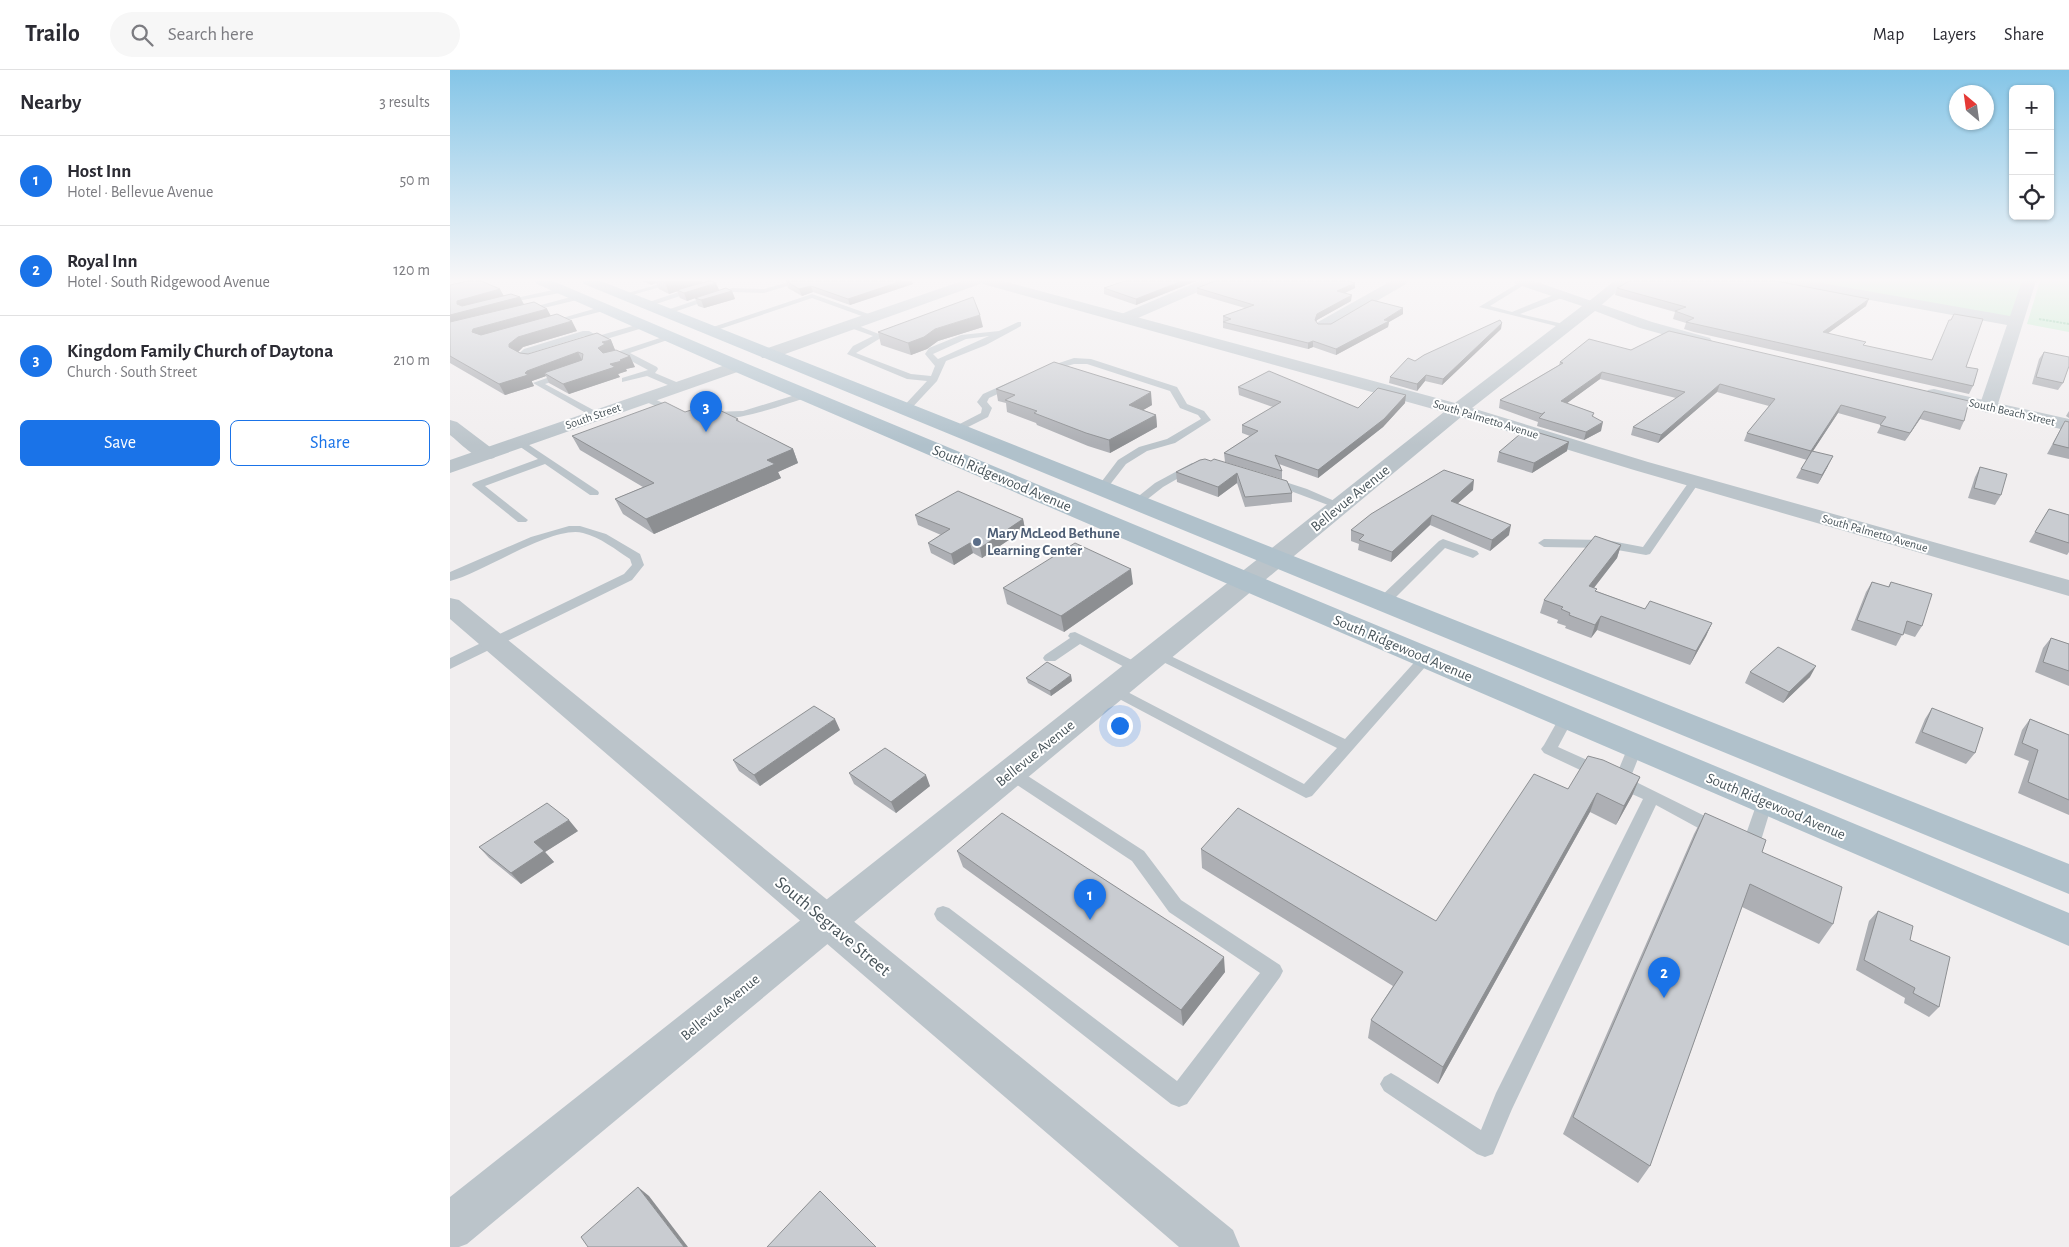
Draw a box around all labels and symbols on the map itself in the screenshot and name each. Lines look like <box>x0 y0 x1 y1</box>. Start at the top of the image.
north arrow <box>1949 85 1994 130</box>
pin: 3 <box>690 391 722 432</box>
street label: South Beach Street <box>1968 396 2056 428</box>
street label: South Palmetto Avenue <box>1432 397 1540 441</box>
street label: South Street <box>564 401 622 431</box>
street label: South Ridgewood Avenue <box>930 442 1074 515</box>
street label: Bellevue Avenue <box>1308 462 1392 535</box>
street label: South Palmetto Avenue <box>1821 512 1929 554</box>
place label: Mary McLeod Bethune Learning Center <box>987 526 1120 558</box>
marker: Mary McLeod Bethune Learning Center <box>971 536 983 548</box>
street label: South Ridgewood Avenue <box>1331 612 1475 685</box>
your location <box>1107 713 1133 739</box>
street label: Bellevue Avenue <box>993 717 1077 790</box>
street label: South Ridgewood Avenue <box>1704 770 1848 843</box>
street label: South Segrave Street <box>771 874 893 980</box>
pin: 1 <box>1074 879 1106 920</box>
pin: 2 <box>1648 957 1680 998</box>
street label: Bellevue Avenue <box>678 971 762 1044</box>

